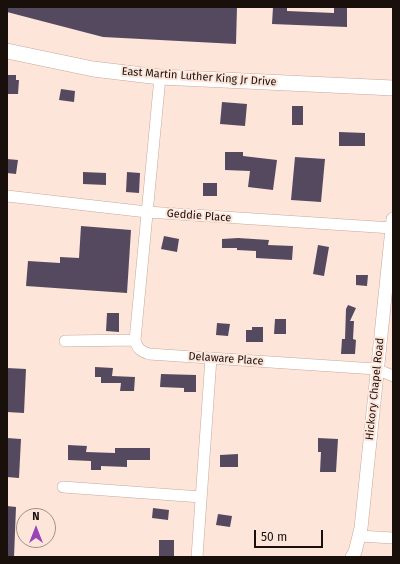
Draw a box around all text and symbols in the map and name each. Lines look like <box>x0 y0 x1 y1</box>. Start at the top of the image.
street label: East Martin Luther King Jr Drive <box>121 65 277 89</box>
street label: Geddie Place <box>166 207 232 225</box>
street label: Hickory Chapel Road <box>363 337 387 441</box>
street label: Delaware Place <box>188 350 264 368</box>
north arrow <box>16 508 56 548</box>
text: N <box>32 510 40 523</box>
scale bar <box>256 522 325 548</box>
text: 50 m <box>261 530 287 544</box>

